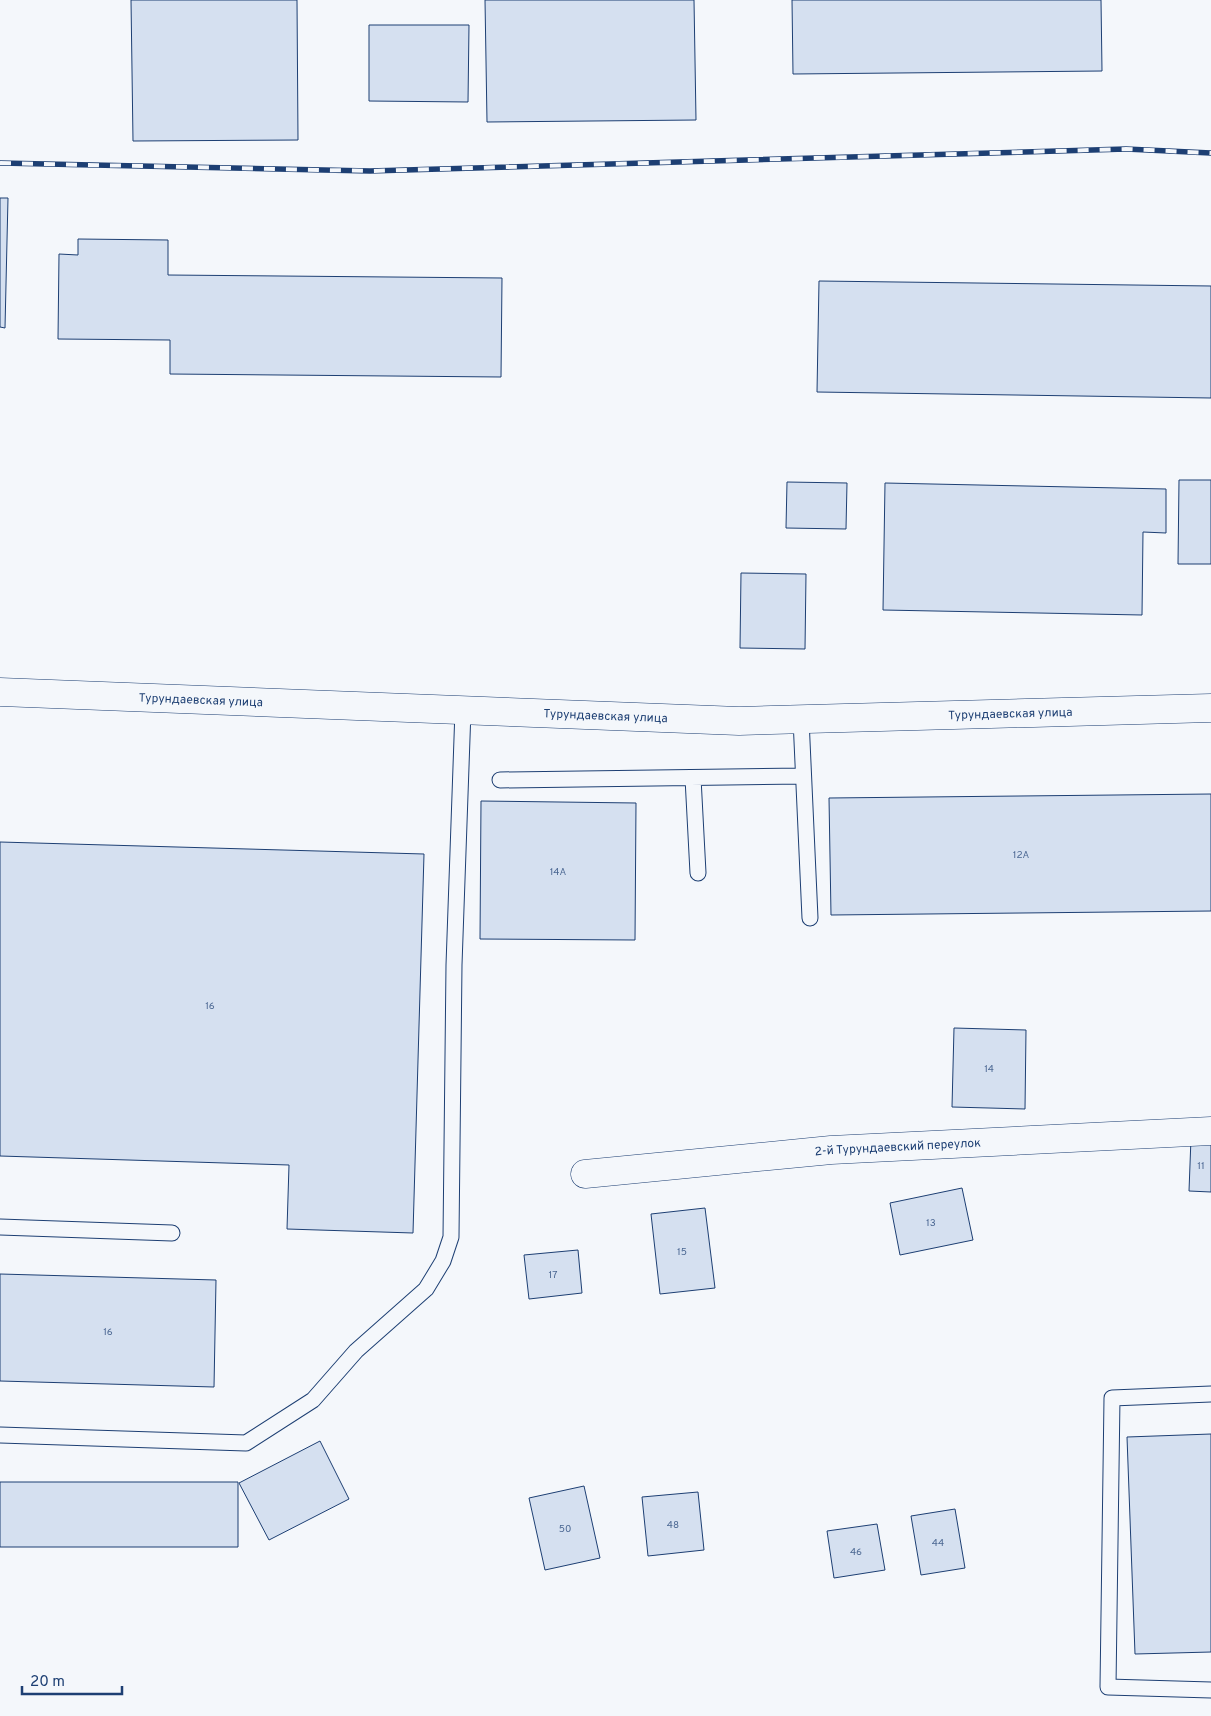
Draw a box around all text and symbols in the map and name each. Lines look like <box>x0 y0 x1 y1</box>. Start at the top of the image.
street label: Турундаевская улица <box>138 690 263 711</box>
street label: Турундаевская улица <box>948 705 1073 724</box>
street label: Турундаевская улица <box>543 706 668 727</box>
house number: 12А <box>1013 849 1030 862</box>
house number: 14А <box>550 866 566 879</box>
house number: 16 <box>205 1000 215 1013</box>
house number: 14 <box>984 1063 994 1076</box>
street label: 2-й Турундаевский переулок <box>814 1136 982 1161</box>
house number: 11 <box>1197 1160 1205 1173</box>
house number: 13 <box>926 1217 936 1230</box>
house number: 15 <box>677 1246 687 1259</box>
house number: 17 <box>549 1269 557 1282</box>
house number: 16 <box>103 1326 113 1339</box>
house number: 48 <box>667 1519 679 1532</box>
house number: 50 <box>559 1523 571 1536</box>
house number: 44 <box>932 1537 944 1550</box>
house number: 46 <box>850 1546 862 1559</box>
scale bar <box>22 1664 122 1696</box>
text: 20 m <box>30 1673 65 1692</box>

